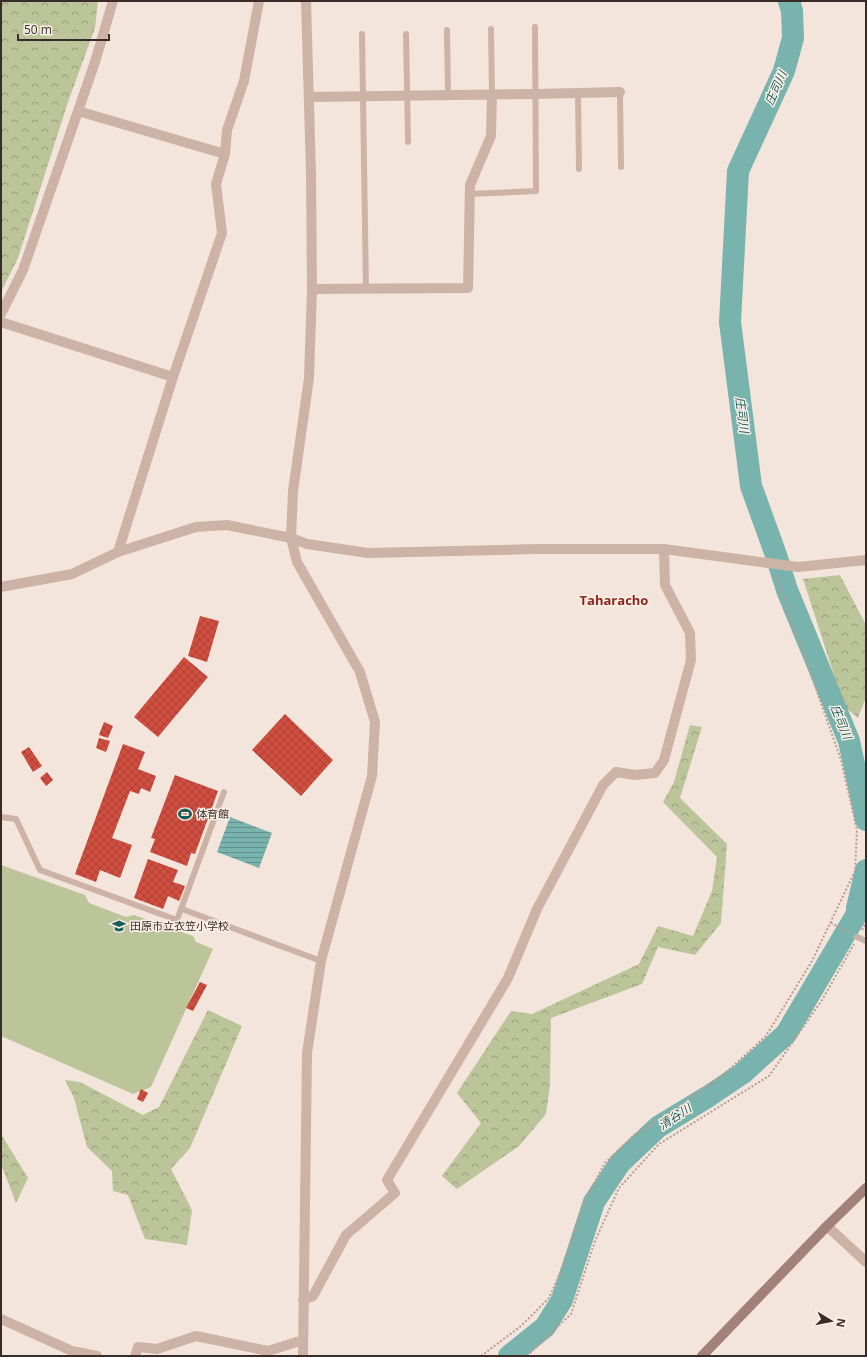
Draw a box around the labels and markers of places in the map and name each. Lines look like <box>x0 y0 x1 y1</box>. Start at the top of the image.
sports icon: 体育館 <box>177 806 193 822</box>
place label: 体育館 <box>196 806 229 821</box>
school or university icon: 田原市立衣笠小学校 <box>111 918 127 934</box>
place label: 田原市立衣笠小学校 <box>130 918 229 933</box>

